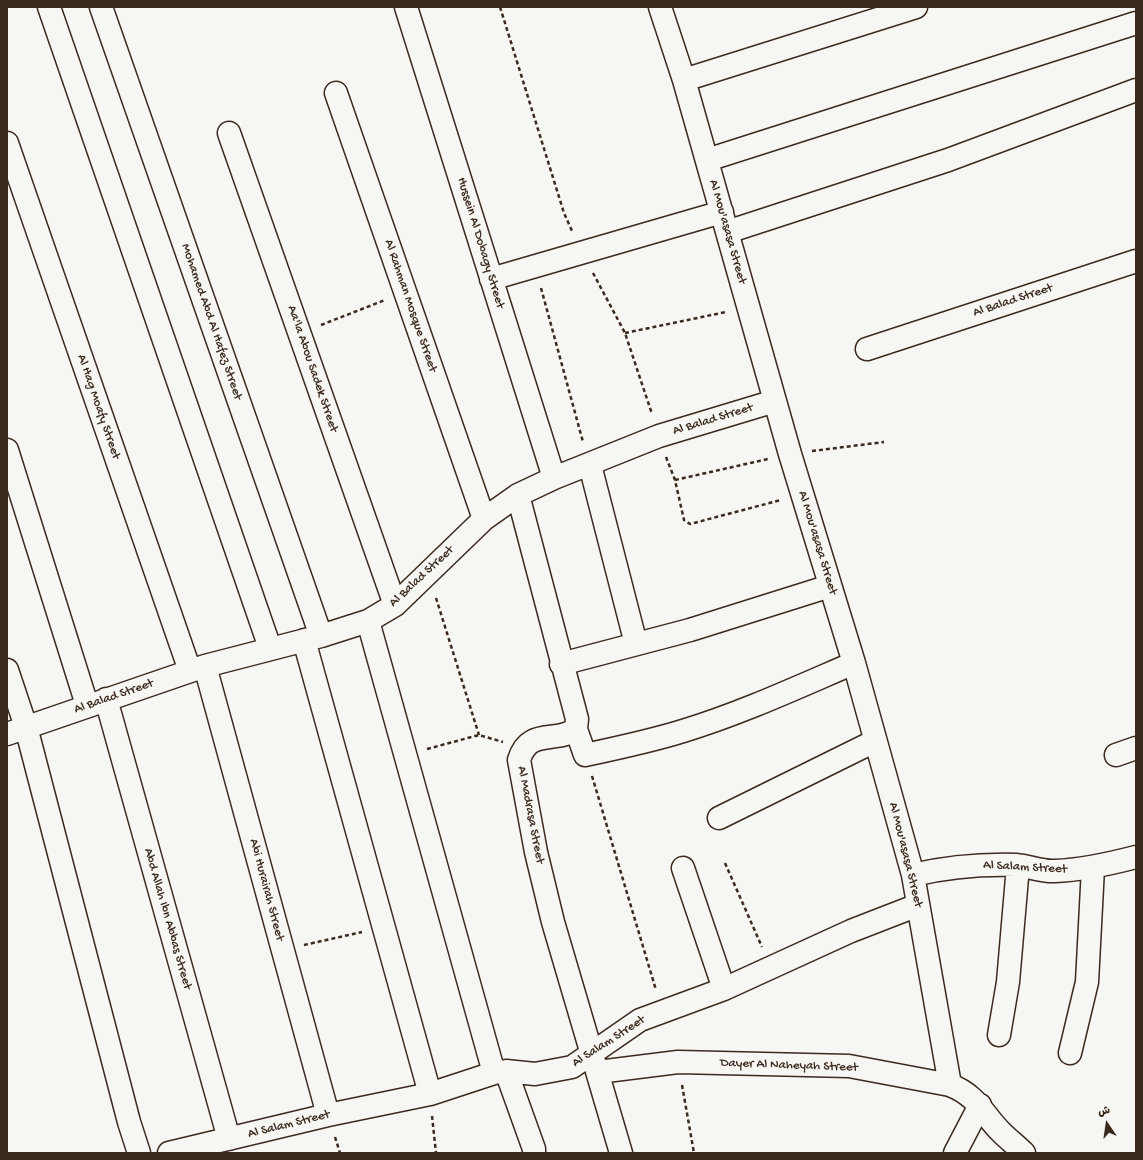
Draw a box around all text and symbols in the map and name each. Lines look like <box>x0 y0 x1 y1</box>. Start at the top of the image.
street label: Hussein Al Dobagy Street <box>453 176 507 310</box>
street label: Al Mou'asasa Street <box>705 178 749 286</box>
street label: Al Rahman Mosque Street <box>380 238 440 374</box>
street label: Mohamed Abd Al Hafez Street <box>177 242 245 402</box>
street label: Al Balad Street <box>971 281 1055 321</box>
street label: Aa'la Abou Sadek Street <box>283 304 341 434</box>
street label: Al Hag Moafy Street <box>73 353 123 461</box>
street label: Al Balad Street <box>671 400 755 440</box>
street label: Al Mou'asasa Street <box>794 489 840 597</box>
street label: Al Balad Street <box>386 543 458 611</box>
street label: Al Balad Street <box>72 676 156 718</box>
street label: Al Madrasa Street <box>513 765 547 865</box>
street label: Al Mou'asasa Street <box>884 801 926 909</box>
street label: Abi Hurairah Street <box>245 837 287 943</box>
street label: Abd Allah Ibn Abbas Street <box>139 847 195 991</box>
street label: Al Salam Street <box>983 858 1067 878</box>
street label: Al Salam Street <box>570 1013 648 1071</box>
street label: Dayer Al Naheyah Street <box>720 1056 858 1076</box>
north arrow <box>1087 1104 1127 1144</box>
text: ش <box>1097 1105 1112 1120</box>
street label: Al Salam Street <box>246 1107 332 1143</box>

